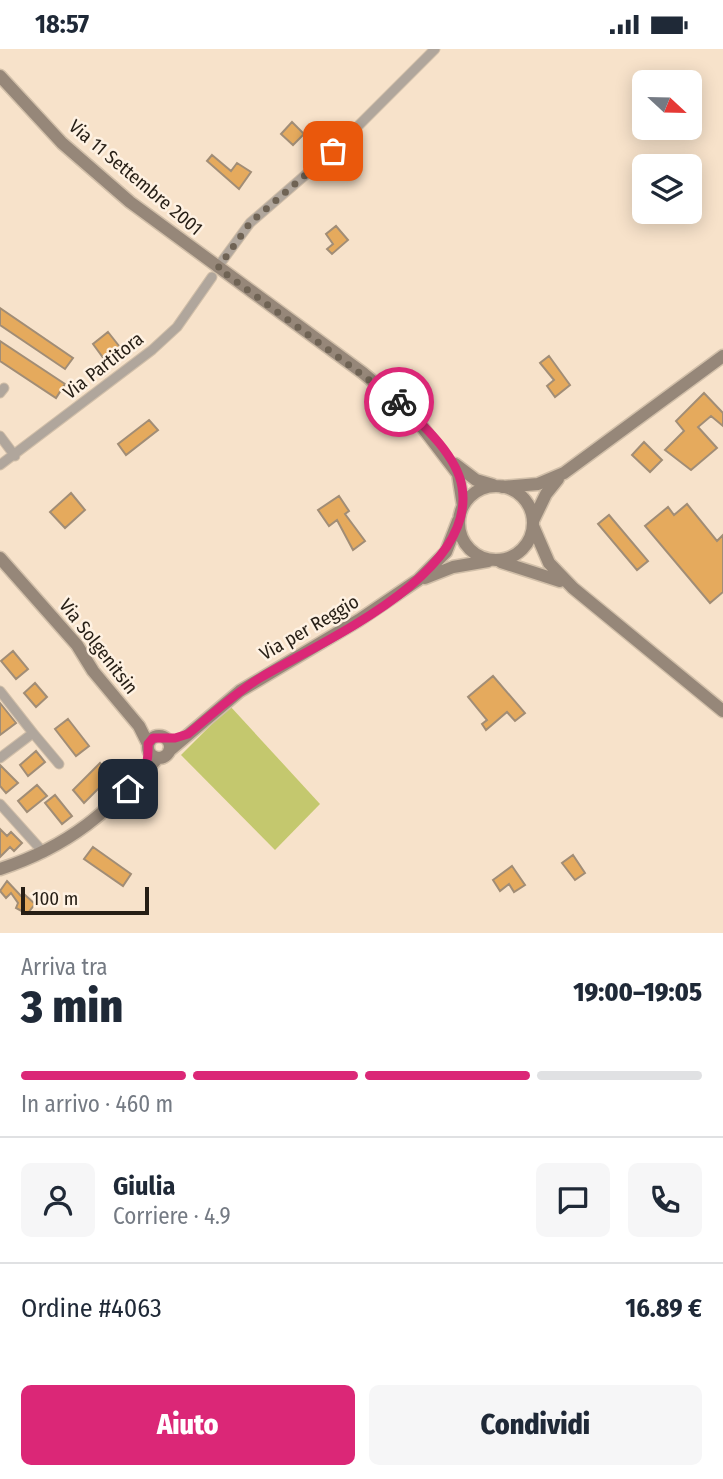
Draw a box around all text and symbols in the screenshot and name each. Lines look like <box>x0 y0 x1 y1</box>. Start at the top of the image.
text: 18:57 <box>35 9 89 40</box>
north arrow <box>632 70 702 140</box>
map controls <box>632 70 702 224</box>
street label: Via 11 Settembre 2001 <box>64 115 207 240</box>
pin <box>303 121 363 181</box>
icon: bag <box>314 132 352 170</box>
button: layers <box>632 154 702 224</box>
street label: Via Partitora <box>59 327 148 404</box>
courier <box>364 367 434 437</box>
icon: bike <box>380 383 418 421</box>
street label: Via per Reggio <box>255 590 363 665</box>
street label: Via Solgenitsin <box>54 594 143 699</box>
pin <box>98 759 158 819</box>
icon: home <box>109 770 147 808</box>
scale bar <box>21 884 149 916</box>
text: 100 m <box>32 887 78 910</box>
text: Arriva tra <box>21 953 108 981</box>
text: 19:00–19:05 <box>573 977 702 1008</box>
text: 3 min <box>21 979 123 1034</box>
text: In arrivo · 460 m <box>21 1090 173 1118</box>
button: person <box>21 1163 95 1237</box>
button: chat <box>536 1163 610 1237</box>
button: phone <box>628 1163 702 1237</box>
text: Giulia <box>113 1171 175 1202</box>
text: Corriere · 4.9 <box>113 1202 231 1230</box>
text: Ordine #4063 <box>21 1293 162 1324</box>
text: 16.89 € <box>625 1293 702 1324</box>
button: Aiuto <box>21 1385 355 1465</box>
button: Condividi <box>369 1385 702 1465</box>

